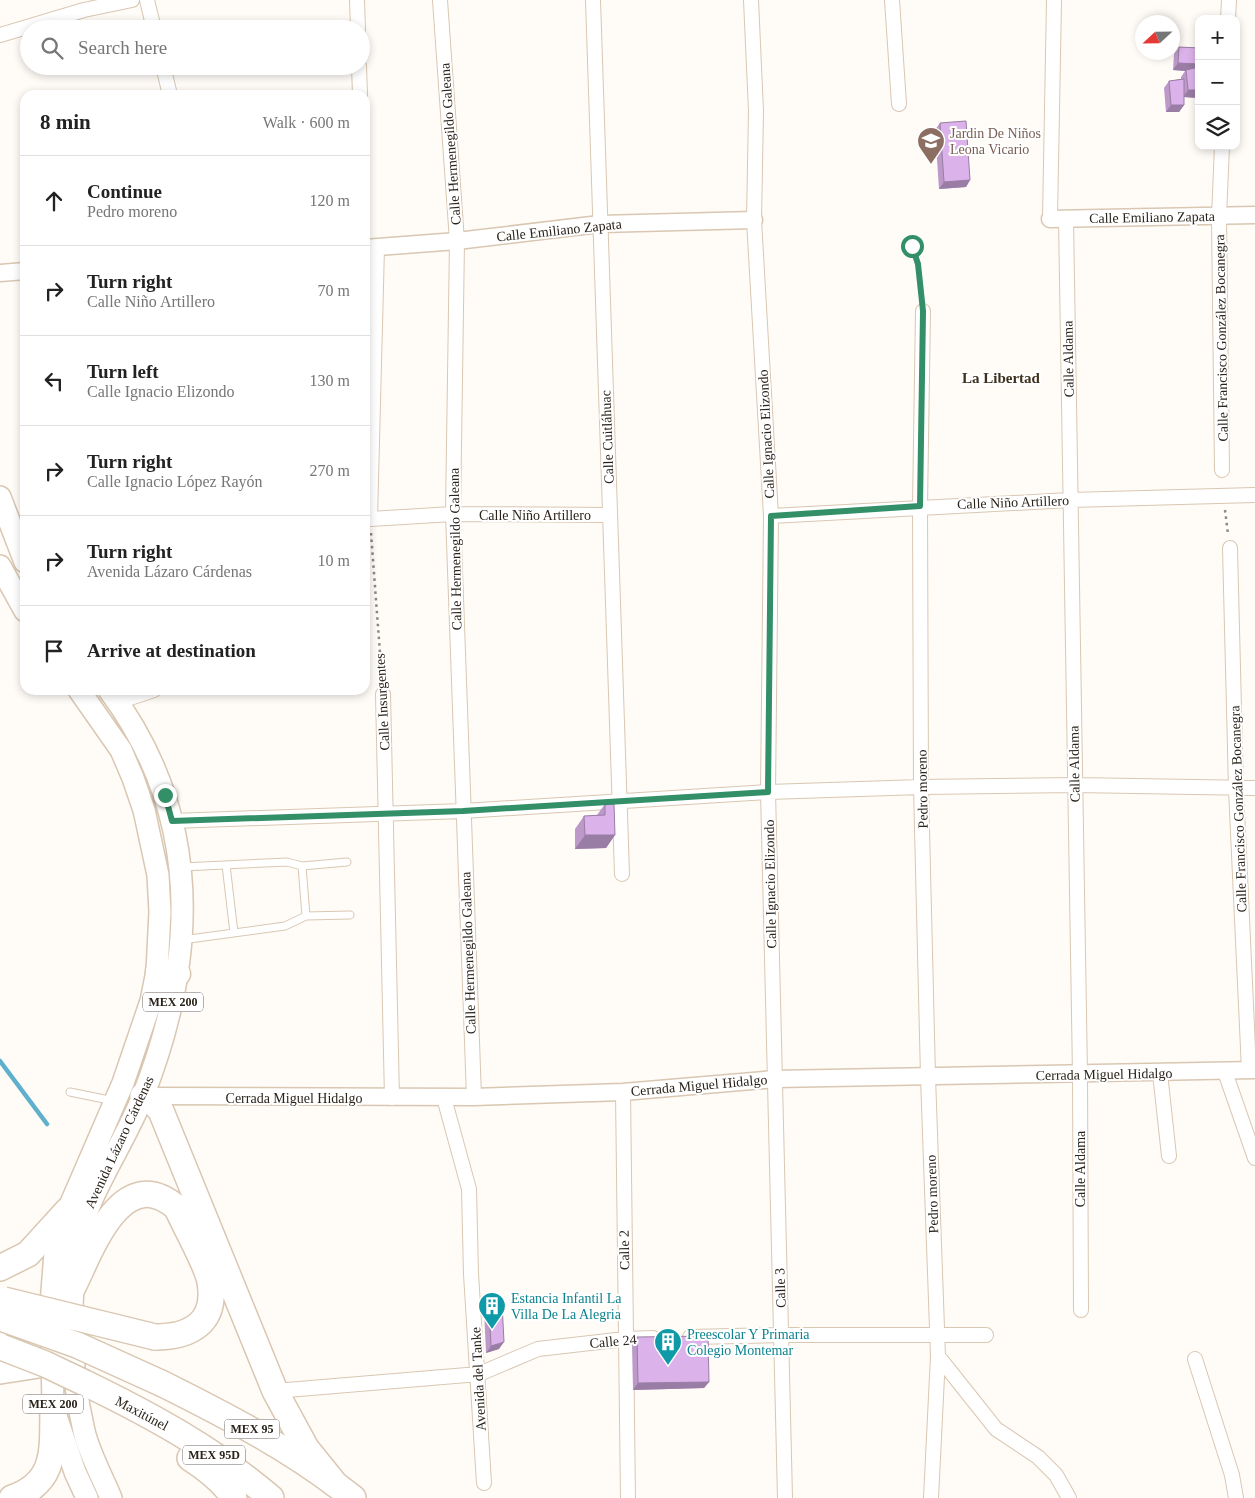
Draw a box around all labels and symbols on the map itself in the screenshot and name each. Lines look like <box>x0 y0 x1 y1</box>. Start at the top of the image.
north arrow <box>1135 15 1180 60</box>
street label: Calle Hermenegildo Galeana <box>437 62 464 226</box>
school or university icon: Jardin De Niños Leona Vicario <box>916 126 946 165</box>
place label: Jardin De Niños Leona Vicario <box>950 126 1041 157</box>
street label: Calle Emiliano Zapata <box>1089 209 1216 226</box>
street label: Calle Emiliano Zapata <box>496 216 623 245</box>
street label: Calle Francisco González Bocanegra <box>1212 234 1231 442</box>
route start <box>901 235 924 258</box>
street label: Calle Aldama <box>1060 320 1077 397</box>
street label: Calle Ignacio Elizondo <box>756 369 777 499</box>
district label: La Libertad <box>962 370 1041 386</box>
street label: Calle Cuitláhuac <box>598 390 617 484</box>
street label: Calle Hermenegildo Galeana <box>447 467 464 630</box>
street label: Calle Niño Artillero <box>957 493 1069 512</box>
street label: Calle Niño Artillero <box>479 508 591 523</box>
street label: Calle Insurgentes <box>372 653 393 751</box>
street label: Calle Francisco González Bocanegra <box>1227 704 1250 913</box>
street label: Calle Aldama <box>1066 725 1083 802</box>
street label: Pedro moreno <box>914 749 931 829</box>
route end <box>154 784 177 807</box>
street label: Calle Ignacio Elizondo <box>762 819 779 949</box>
street label: Calle Hermenegildo Galeana <box>458 871 479 1034</box>
road number: MEX 200 <box>143 992 203 1012</box>
street label: Cerrada Miguel Hidalgo <box>1035 1066 1173 1083</box>
street label: Cerrada Miguel Hidalgo <box>630 1072 768 1099</box>
street label: Avenida Lázaro Cárdenas <box>82 1074 157 1211</box>
street label: Cerrada Miguel Hidalgo <box>226 1091 362 1106</box>
street label: Calle Aldama <box>1073 1130 1088 1207</box>
street label: Pedro moreno <box>924 1154 941 1234</box>
street label: Calle 2 <box>617 1230 632 1270</box>
street label: Calle 3 <box>772 1268 789 1308</box>
building icon: Estancia Infantil La Villa De La Alegria <box>477 1291 507 1330</box>
place label: Estancia Infantil La Villa De La Alegria <box>511 1291 622 1322</box>
street label: Avenida del Tanke <box>468 1327 489 1431</box>
building icon: Preescolar Y Primaria Colegio Montemar <box>653 1327 683 1366</box>
place label: Preescolar Y Primaria Colegio Montemar <box>687 1327 810 1358</box>
street label: Calle 24 <box>589 1332 637 1351</box>
street label: Maxitúnel <box>113 1393 171 1434</box>
road number: MEX 200 <box>23 1395 83 1414</box>
road number: MEX 95 <box>224 1420 280 1438</box>
road number: MEX 95D <box>183 1446 245 1464</box>

